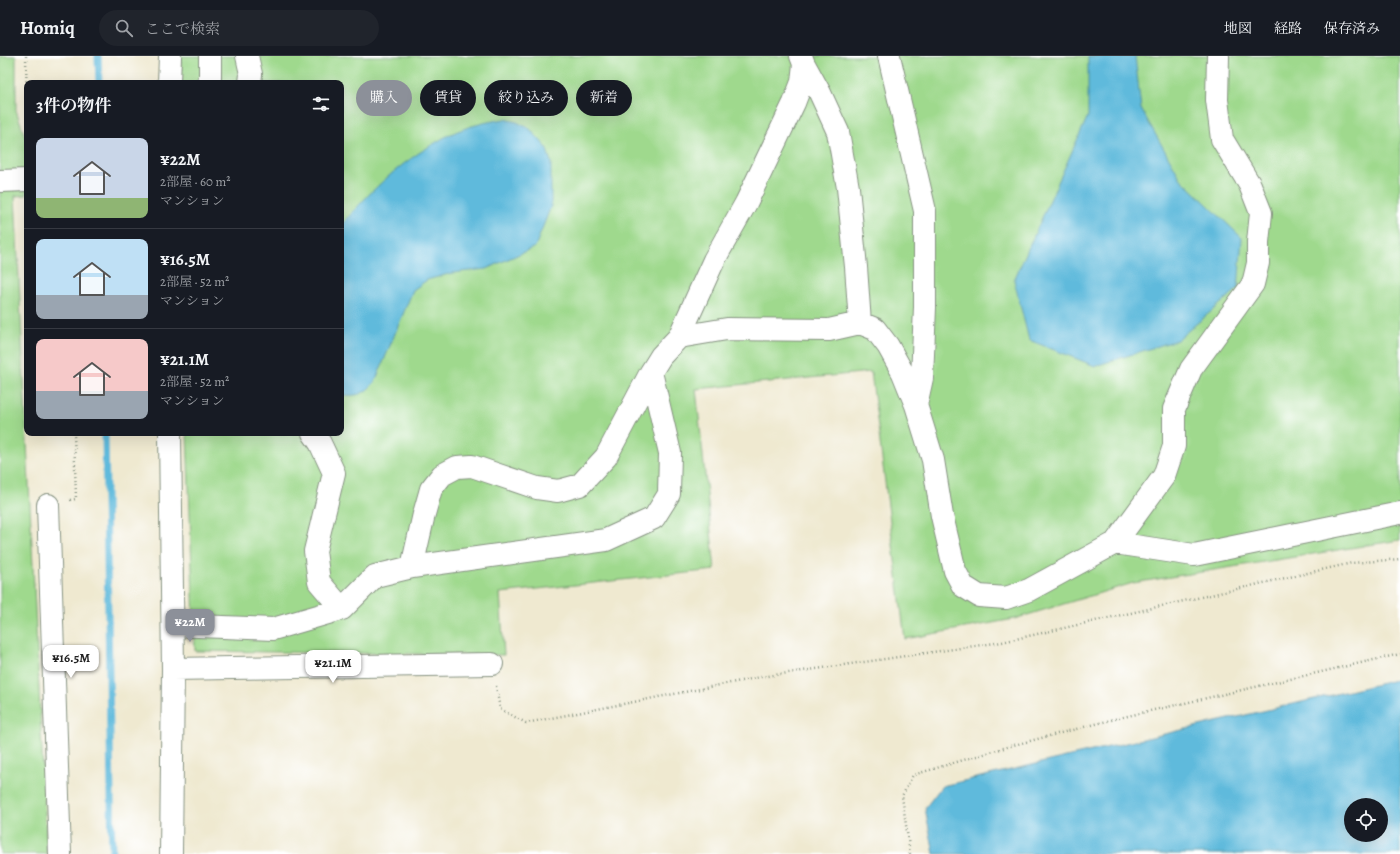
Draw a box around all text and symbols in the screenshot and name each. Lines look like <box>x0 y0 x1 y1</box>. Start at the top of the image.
search box <box>99 10 379 46</box>
text: Homiq <box>20 15 75 41</box>
icon: search <box>113 17 135 39</box>
text: ここで検索 <box>145 19 220 39</box>
text: 地図 <box>1224 19 1252 38</box>
text: 経路 <box>1274 19 1302 38</box>
text: 保存済み <box>1324 19 1380 38</box>
chip: 購入 <box>356 80 412 116</box>
chip: 賃貸 <box>420 80 476 116</box>
chip: 絞り込み <box>484 80 568 116</box>
chip: 新着 <box>576 80 632 116</box>
icon: filters <box>310 93 332 115</box>
text: 3件の物件 <box>36 94 111 117</box>
text: ¥22M <box>160 148 200 171</box>
icon: home <box>68 154 116 202</box>
text: 2部屋 · 60 m² <box>160 173 231 190</box>
text: マンション <box>160 192 224 209</box>
text: ¥16.5M <box>160 248 210 271</box>
icon: home <box>68 255 116 303</box>
text: 2部屋 · 52 m² <box>160 273 229 290</box>
text: マンション <box>160 292 224 309</box>
text: ¥21.1M <box>160 348 209 371</box>
icon: home <box>68 355 116 403</box>
text: 2部屋 · 52 m² <box>160 373 229 390</box>
text: マンション <box>160 392 224 409</box>
pin: ¥22M <box>166 609 214 643</box>
text: ¥22M <box>175 613 205 630</box>
pin: ¥16.5M <box>38 645 104 679</box>
text: ¥16.5M <box>52 649 90 666</box>
pin: ¥21.1M <box>300 650 366 684</box>
text: ¥21.1M <box>314 654 352 671</box>
map controls <box>1344 798 1388 842</box>
button: locate <box>1344 798 1388 842</box>

